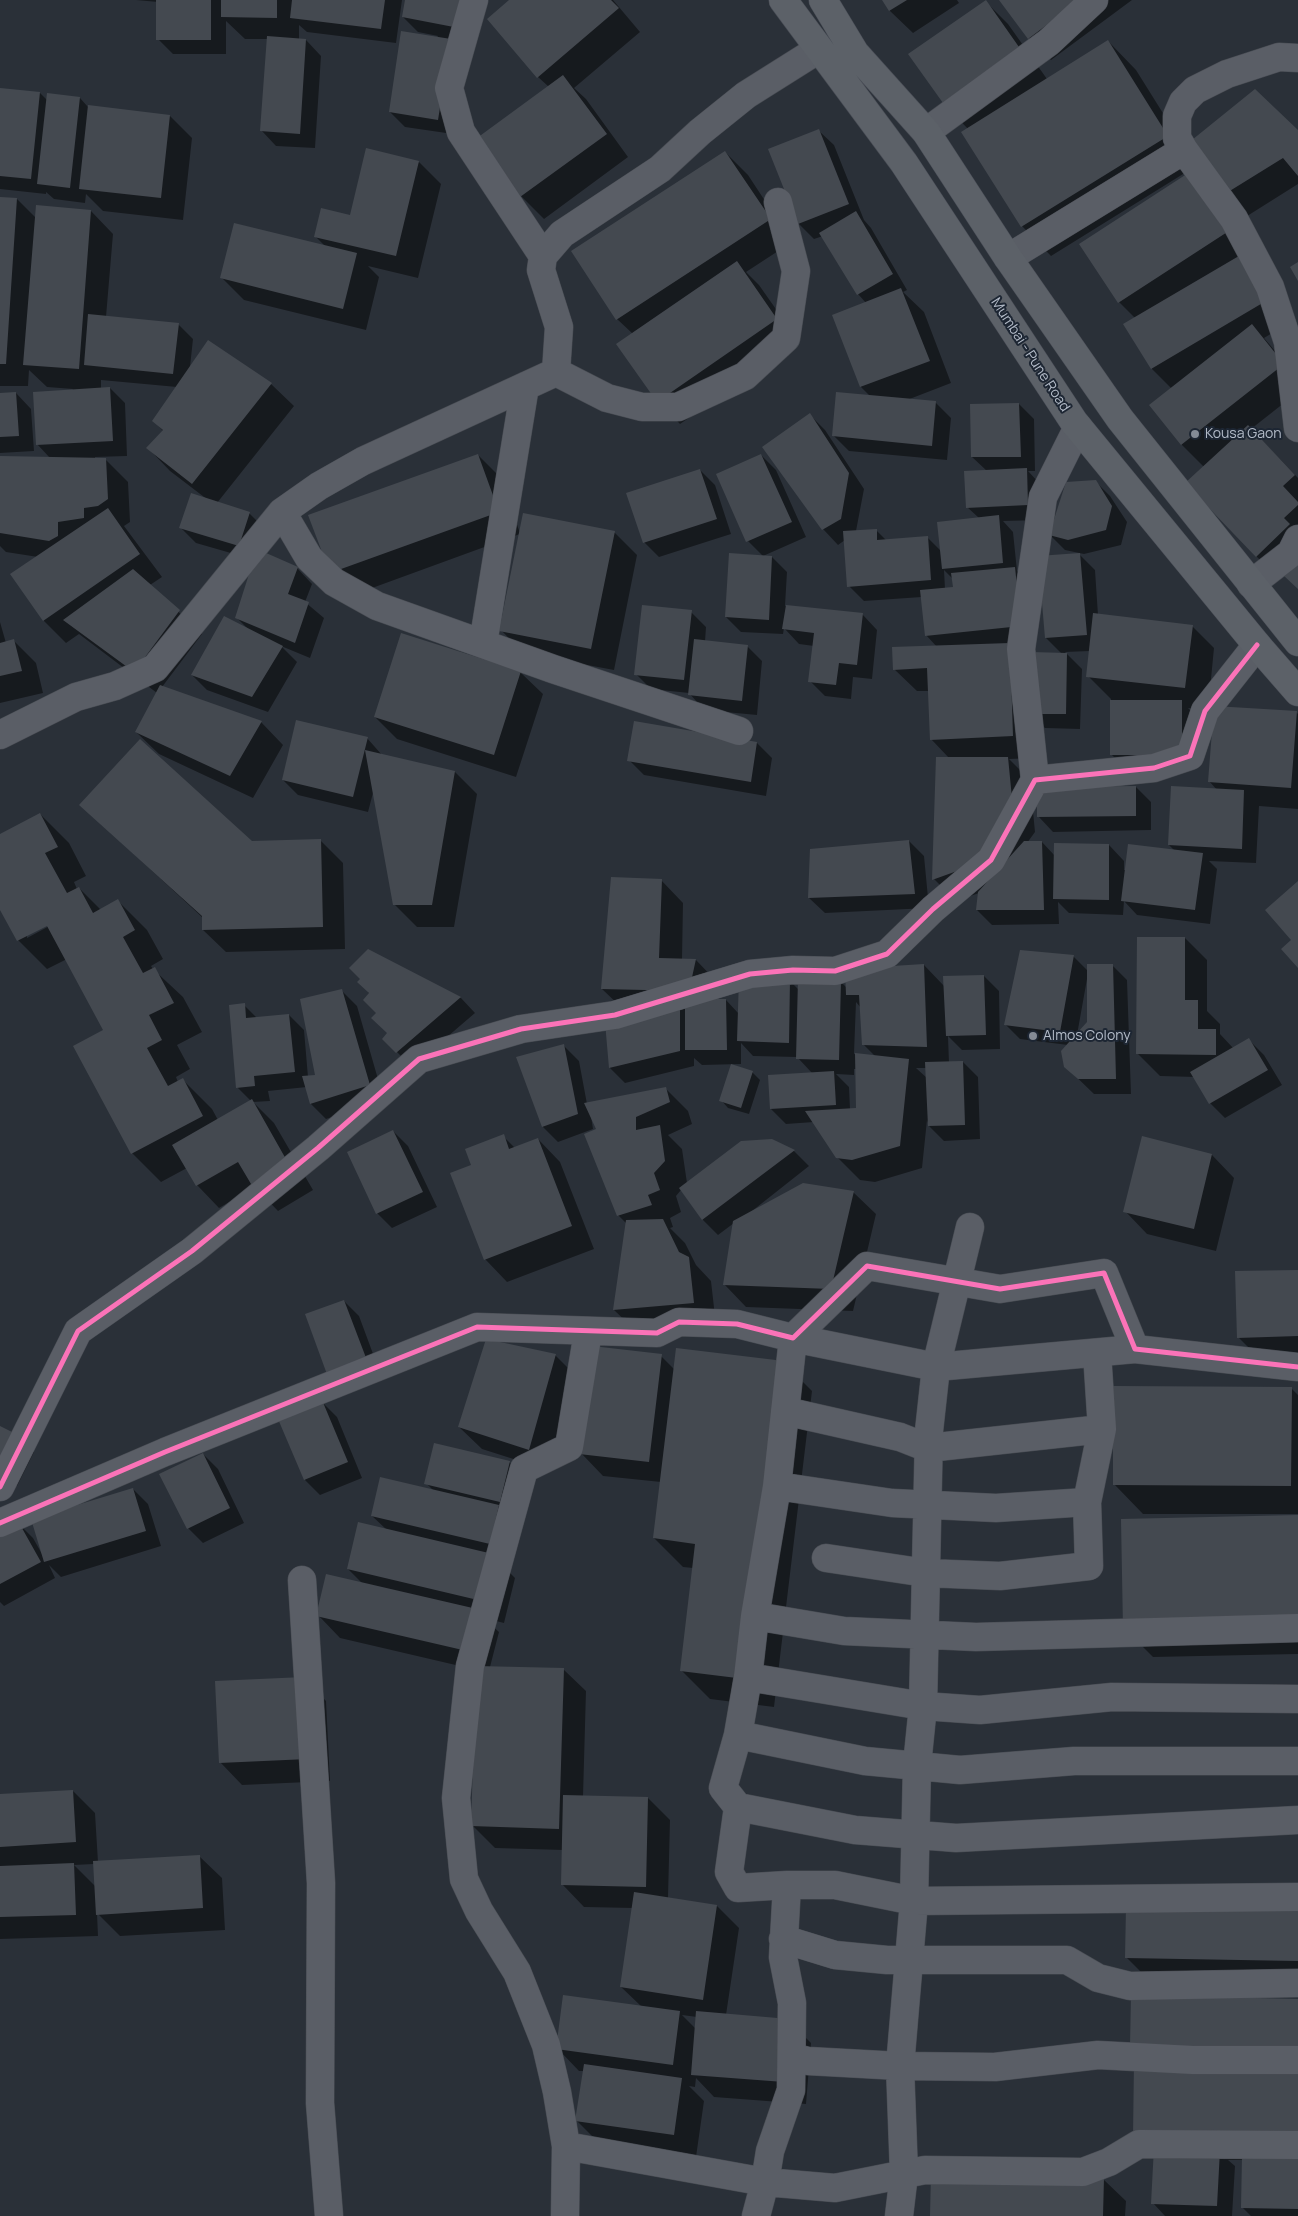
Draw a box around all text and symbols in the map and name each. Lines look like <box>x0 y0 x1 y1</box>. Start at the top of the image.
street label: Mumbai - Pune Road <box>987 295 1073 415</box>
place label: Kousa Gaon <box>1205 426 1282 442</box>
marker: Kousa Gaon <box>1189 428 1201 440</box>
place label: Almos Colony <box>1043 1028 1131 1044</box>
marker: Almos Colony <box>1027 1030 1039 1042</box>

